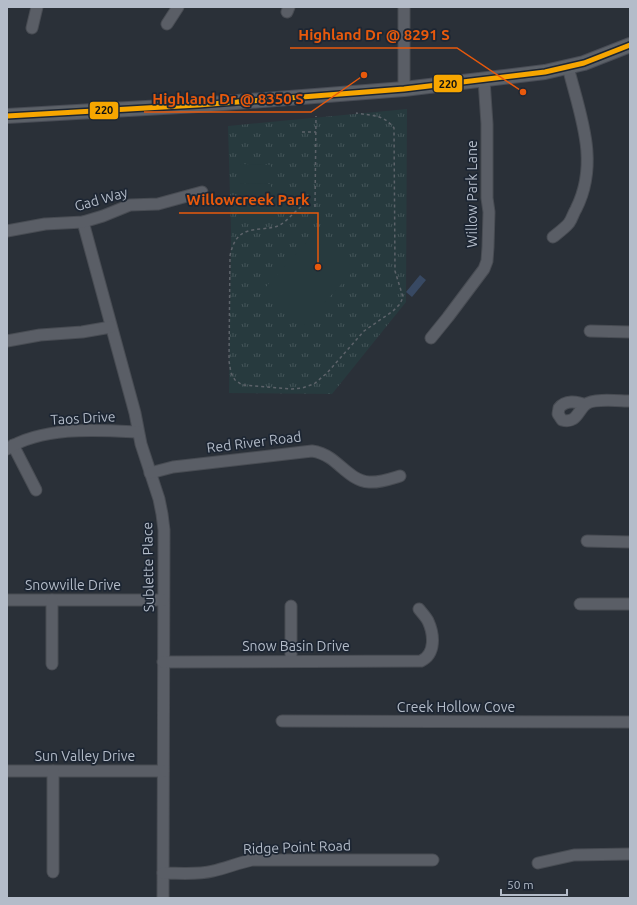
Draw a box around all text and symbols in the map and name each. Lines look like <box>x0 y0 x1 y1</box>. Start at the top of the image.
callout: Highland Dr @ 8291 S <box>290 21 457 48</box>
text: Highland Dr @ 8291 S <box>298 26 450 43</box>
line badge: 220 <box>433 74 463 93</box>
text: 220 <box>439 78 457 90</box>
callout: Highland Dr @ 8350 S <box>144 85 311 112</box>
text: Highland Dr @ 8350 S <box>152 90 304 107</box>
line badge: 220 <box>89 101 119 120</box>
text: 220 <box>95 104 113 116</box>
street label: Willow Park Lane <box>464 140 480 248</box>
street label: Gad Way <box>73 184 130 214</box>
callout: Willowcreek Park <box>179 186 318 213</box>
text: Willowcreek Park <box>186 191 310 208</box>
street label: Taos Drive <box>50 408 116 428</box>
street label: Red River Road <box>206 428 302 456</box>
street label: Sublette Place <box>139 522 157 612</box>
street label: Snowville Drive <box>25 577 121 593</box>
street label: Snow Basin Drive <box>242 638 350 654</box>
street label: Creek Hollow Cove <box>397 699 515 715</box>
street label: Sun Valley Drive <box>35 748 135 764</box>
street label: Ridge Point Road <box>243 837 351 857</box>
scale bar <box>501 871 567 897</box>
text: 50 m <box>507 878 534 891</box>

